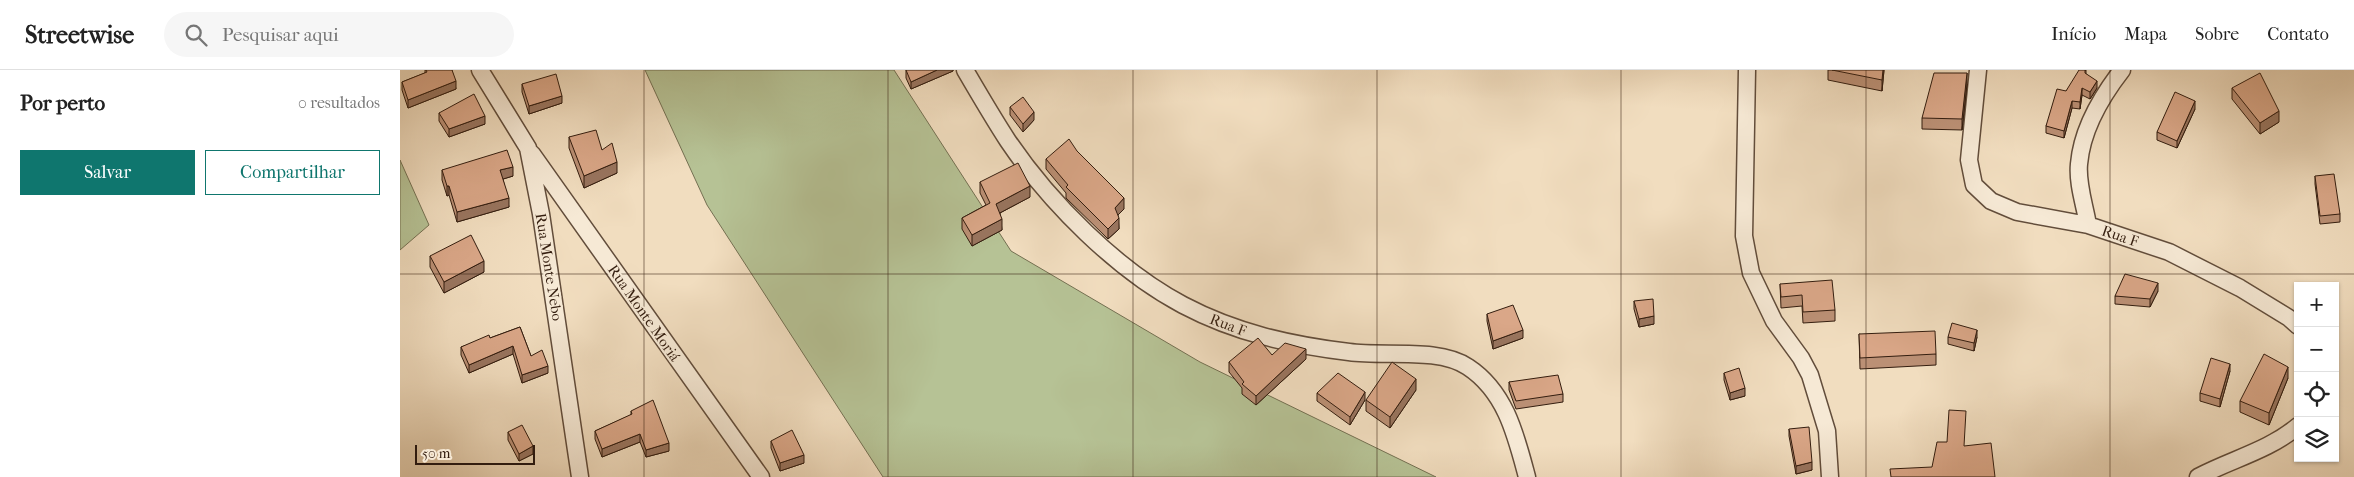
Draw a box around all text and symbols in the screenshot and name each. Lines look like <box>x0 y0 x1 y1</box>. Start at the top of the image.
search box <box>164 12 514 57</box>
text: Streetwise <box>25 21 134 49</box>
icon: search <box>182 21 210 49</box>
text: Pesquisar aqui <box>222 24 339 46</box>
text: Início <box>2051 24 2096 45</box>
text: Mapa <box>2124 24 2167 45</box>
text: Sobre <box>2195 24 2239 45</box>
text: Contato <box>2267 24 2329 45</box>
text: Por perto <box>20 91 105 115</box>
text: 0 resultados <box>298 93 380 112</box>
button: Salvar <box>20 150 195 195</box>
button: Compartilhar <box>205 150 380 195</box>
street label: Rua Monte Nebo <box>532 212 566 323</box>
street label: Rua F <box>2099 221 2141 251</box>
street label: Rua Monte Moriá <box>604 261 685 366</box>
map controls <box>2294 282 2339 462</box>
button: + <box>2294 282 2339 327</box>
street label: Rua F <box>1207 310 1249 340</box>
button: − <box>2294 327 2339 372</box>
button: locate <box>2294 372 2339 417</box>
button: layers <box>2294 417 2339 462</box>
scale bar <box>415 442 535 465</box>
text: 50 m <box>422 445 450 462</box>

